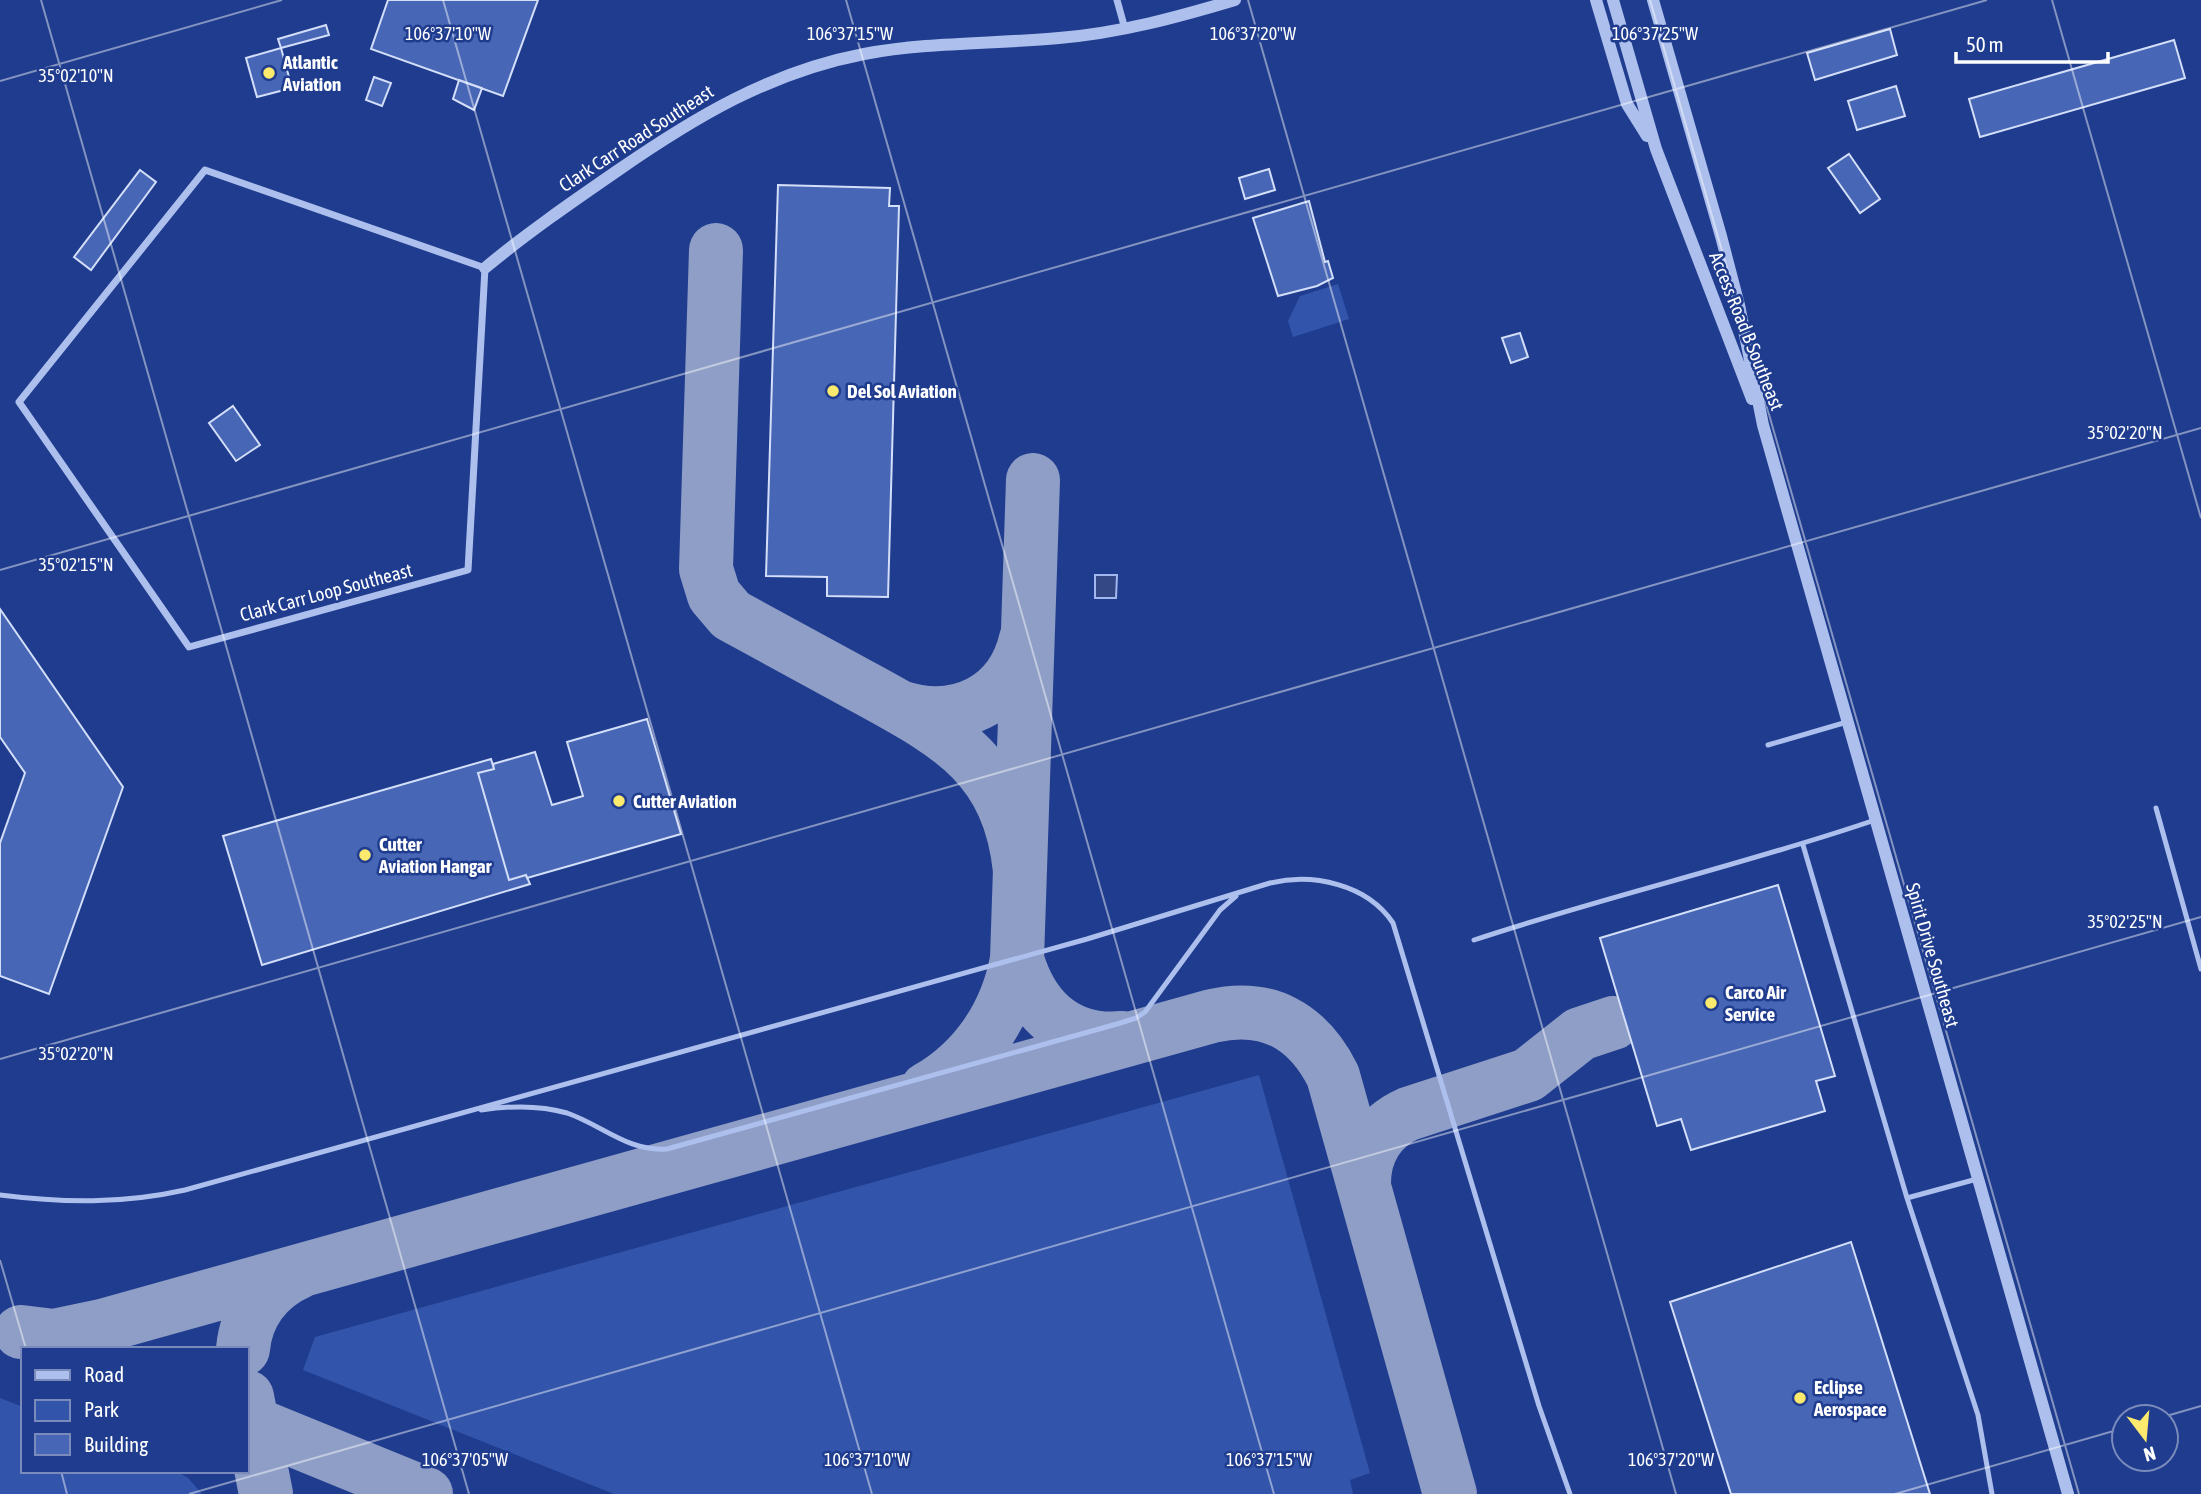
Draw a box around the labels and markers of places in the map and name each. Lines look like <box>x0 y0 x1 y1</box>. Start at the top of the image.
place label: Atlantic Aviation <box>282 51 341 95</box>
marker: Atlantic Aviation <box>261 65 277 81</box>
place label: Del Sol Aviation <box>847 380 957 402</box>
marker: Del Sol Aviation <box>825 383 841 399</box>
place label: Cutter Aviation <box>633 790 737 812</box>
marker: Cutter Aviation <box>611 793 627 809</box>
place label: Cutter Aviation Hangar <box>378 833 492 877</box>
marker: Cutter Aviation Hangar <box>357 847 373 863</box>
place label: Carco Air Service <box>1725 981 1786 1025</box>
marker: Carco Air Service <box>1703 995 1719 1011</box>
place label: Eclipse Aerospace <box>1813 1376 1887 1420</box>
marker: Eclipse Aerospace <box>1792 1390 1808 1406</box>

